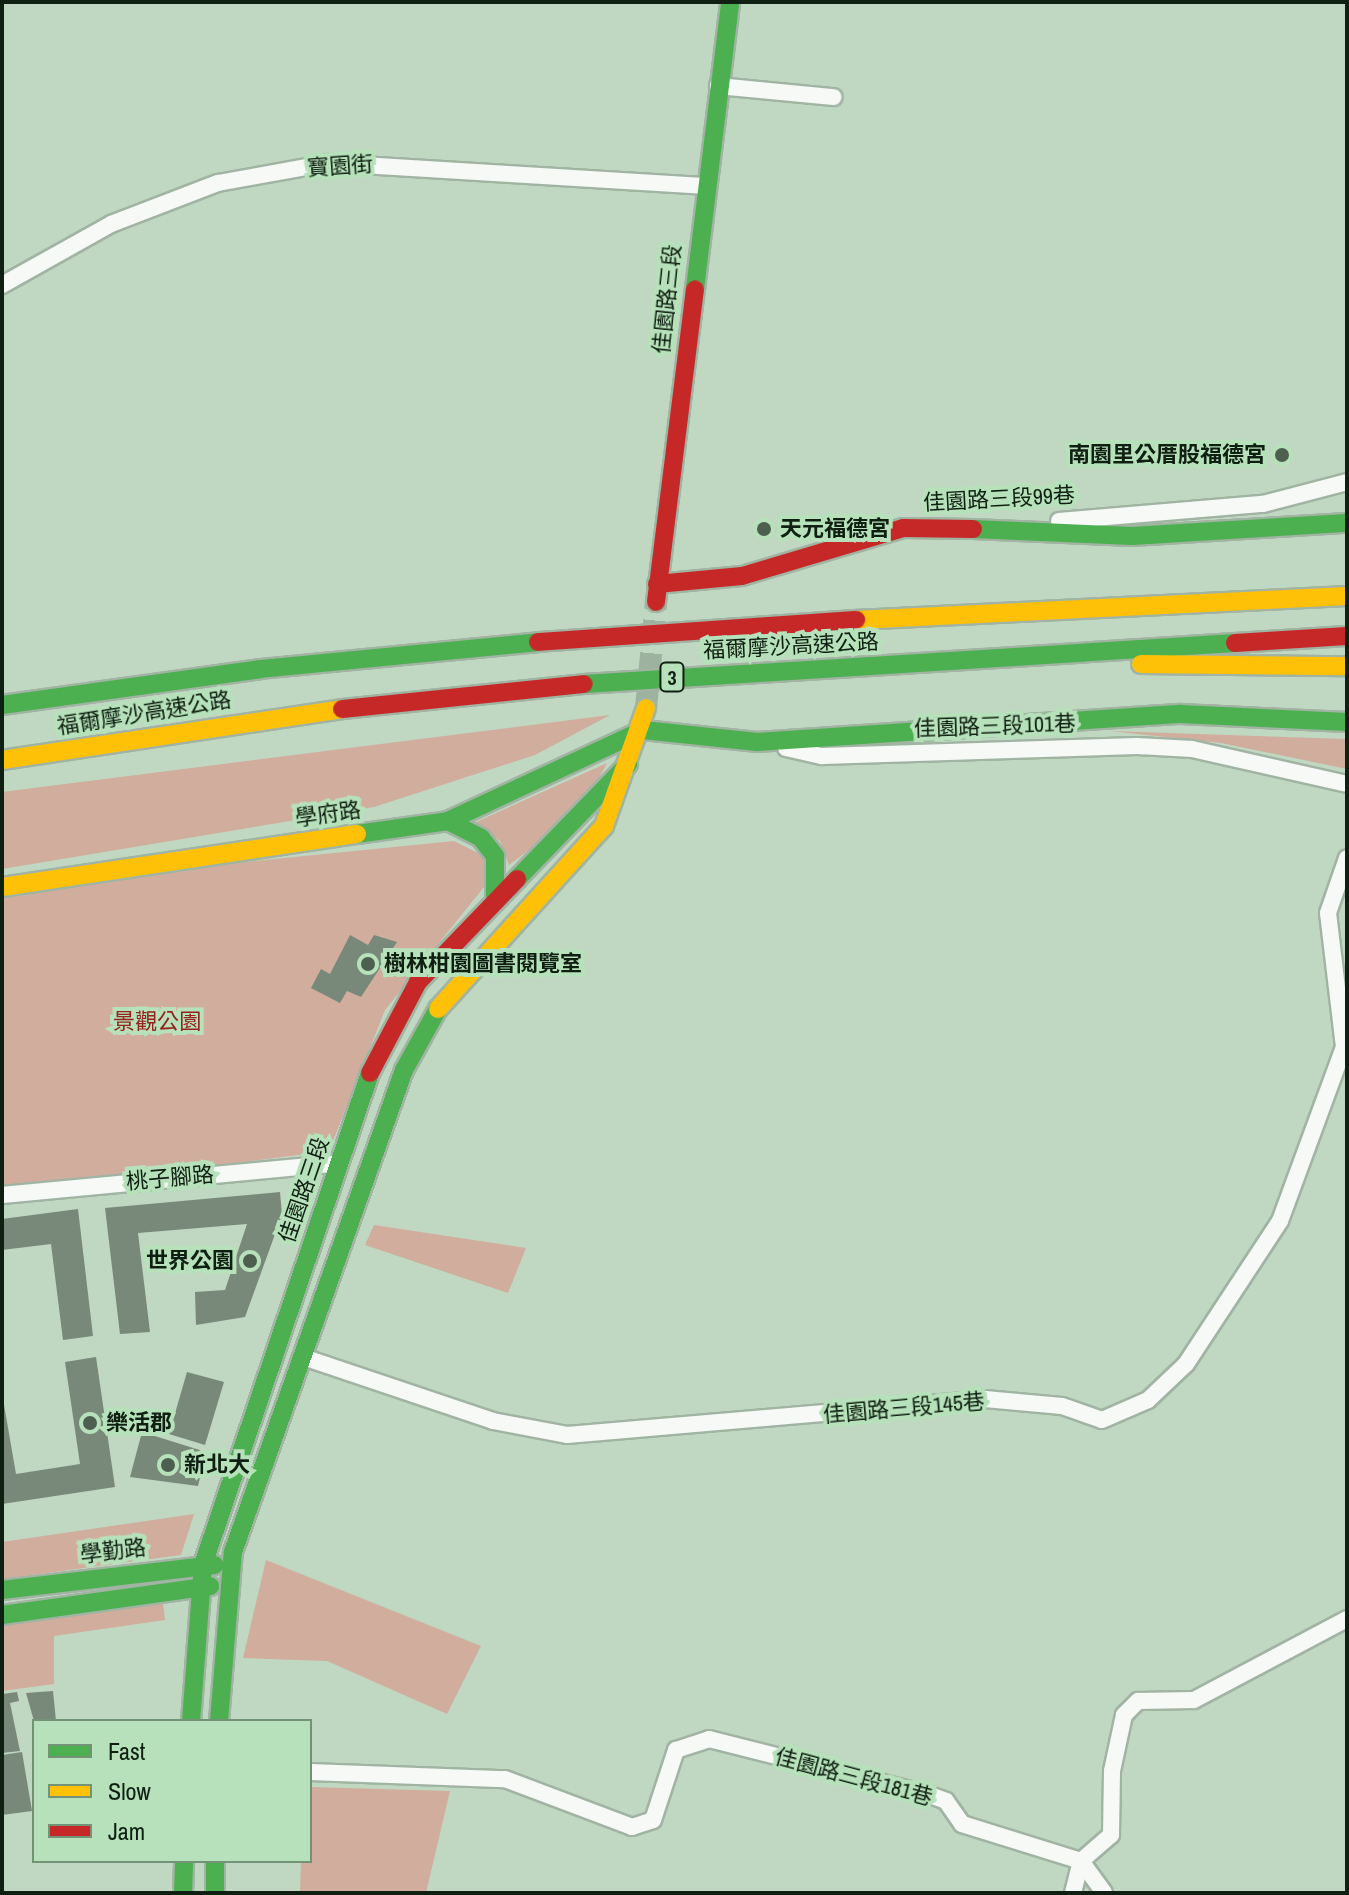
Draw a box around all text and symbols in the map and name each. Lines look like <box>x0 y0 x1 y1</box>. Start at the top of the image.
street label: 寶園街 <box>306 151 374 181</box>
street label: 佳園路三段 <box>648 243 686 355</box>
place label: 南園里公厝股福德宮 <box>1068 442 1266 468</box>
marker: 南園里公厝股福德宮 <box>1273 446 1291 464</box>
street label: 佳園路三段99巷 <box>922 482 1076 516</box>
place label: 天元福德宮 <box>780 516 890 542</box>
marker: 天元福德宮 <box>755 520 773 538</box>
street label: 福爾摩沙高速公路 <box>702 628 880 664</box>
road number: 3 <box>658 661 686 693</box>
street label: 福爾摩沙高速公路 <box>55 686 233 740</box>
street label: 佳園路三段101巷 <box>914 710 1076 742</box>
street label: 學府路 <box>293 796 363 832</box>
place label: 樹林柑園圖書閱覽室 <box>384 951 582 977</box>
marker: 樹林柑園圖書閱覽室 <box>359 955 377 973</box>
park label: 景觀公園 <box>113 1009 201 1035</box>
street label: 佳園路三段 <box>274 1134 334 1246</box>
street label: 桃子腳路 <box>125 1161 215 1195</box>
place label: 世界公園 <box>146 1248 234 1274</box>
marker: 世界公園 <box>241 1252 259 1270</box>
street label: 佳園路三段145巷 <box>822 1388 986 1428</box>
place label: 樂活郡 <box>106 1410 172 1436</box>
marker: 樂活郡 <box>81 1414 99 1432</box>
place label: 新北大 <box>184 1452 250 1478</box>
marker: 新北大 <box>159 1456 177 1474</box>
street label: 學勤路 <box>79 1534 147 1568</box>
legend <box>32 1719 312 1863</box>
text: Fast <box>108 1735 145 1767</box>
street label: 佳園路三段181巷 <box>772 1743 936 1811</box>
text: Slow <box>108 1775 151 1807</box>
text: Jam <box>108 1815 145 1847</box>

